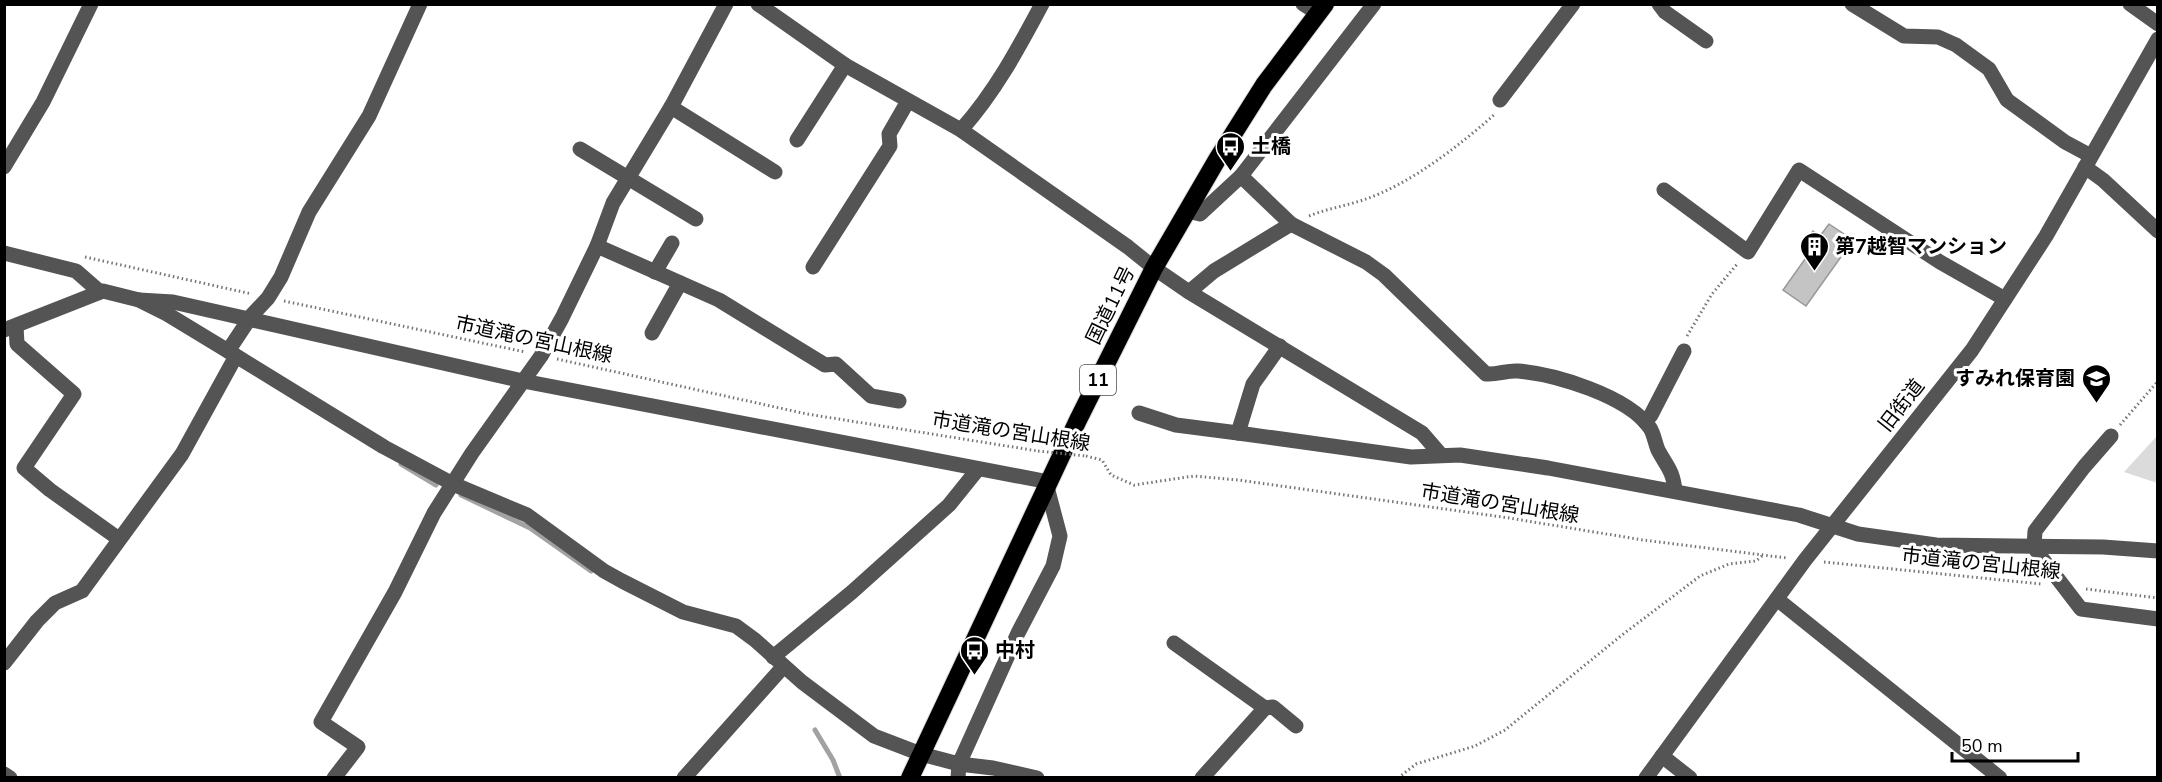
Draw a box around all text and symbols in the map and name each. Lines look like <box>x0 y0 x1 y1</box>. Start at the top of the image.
bus stop icon: 土橋 <box>1214 130 1246 172</box>
place label: 土橋 <box>1251 133 1291 160</box>
building icon: 第7越智マンション <box>1798 230 1830 272</box>
place label: 第7越智マンション <box>1835 233 2007 260</box>
street label: 国道11号 <box>1080 262 1141 349</box>
street label: 市道滝の宮山根線 <box>453 310 615 369</box>
school or university icon: すみれ保育園 <box>2080 362 2112 404</box>
road number: 11 <box>1080 365 1116 395</box>
place label: すみれ保育園 <box>1955 365 2075 392</box>
street label: 旧街道 <box>1872 373 1931 437</box>
street label: 市道滝の宮山根線 <box>930 406 1092 457</box>
street label: 市道滝の宮山根線 <box>1419 478 1581 529</box>
street label: 市道滝の宮山根線 <box>1900 542 2062 585</box>
bus stop icon: 中村 <box>958 634 990 676</box>
place label: 中村 <box>995 637 1035 664</box>
scale bar <box>1952 725 2078 763</box>
text: 50 m <box>1961 734 2003 758</box>

